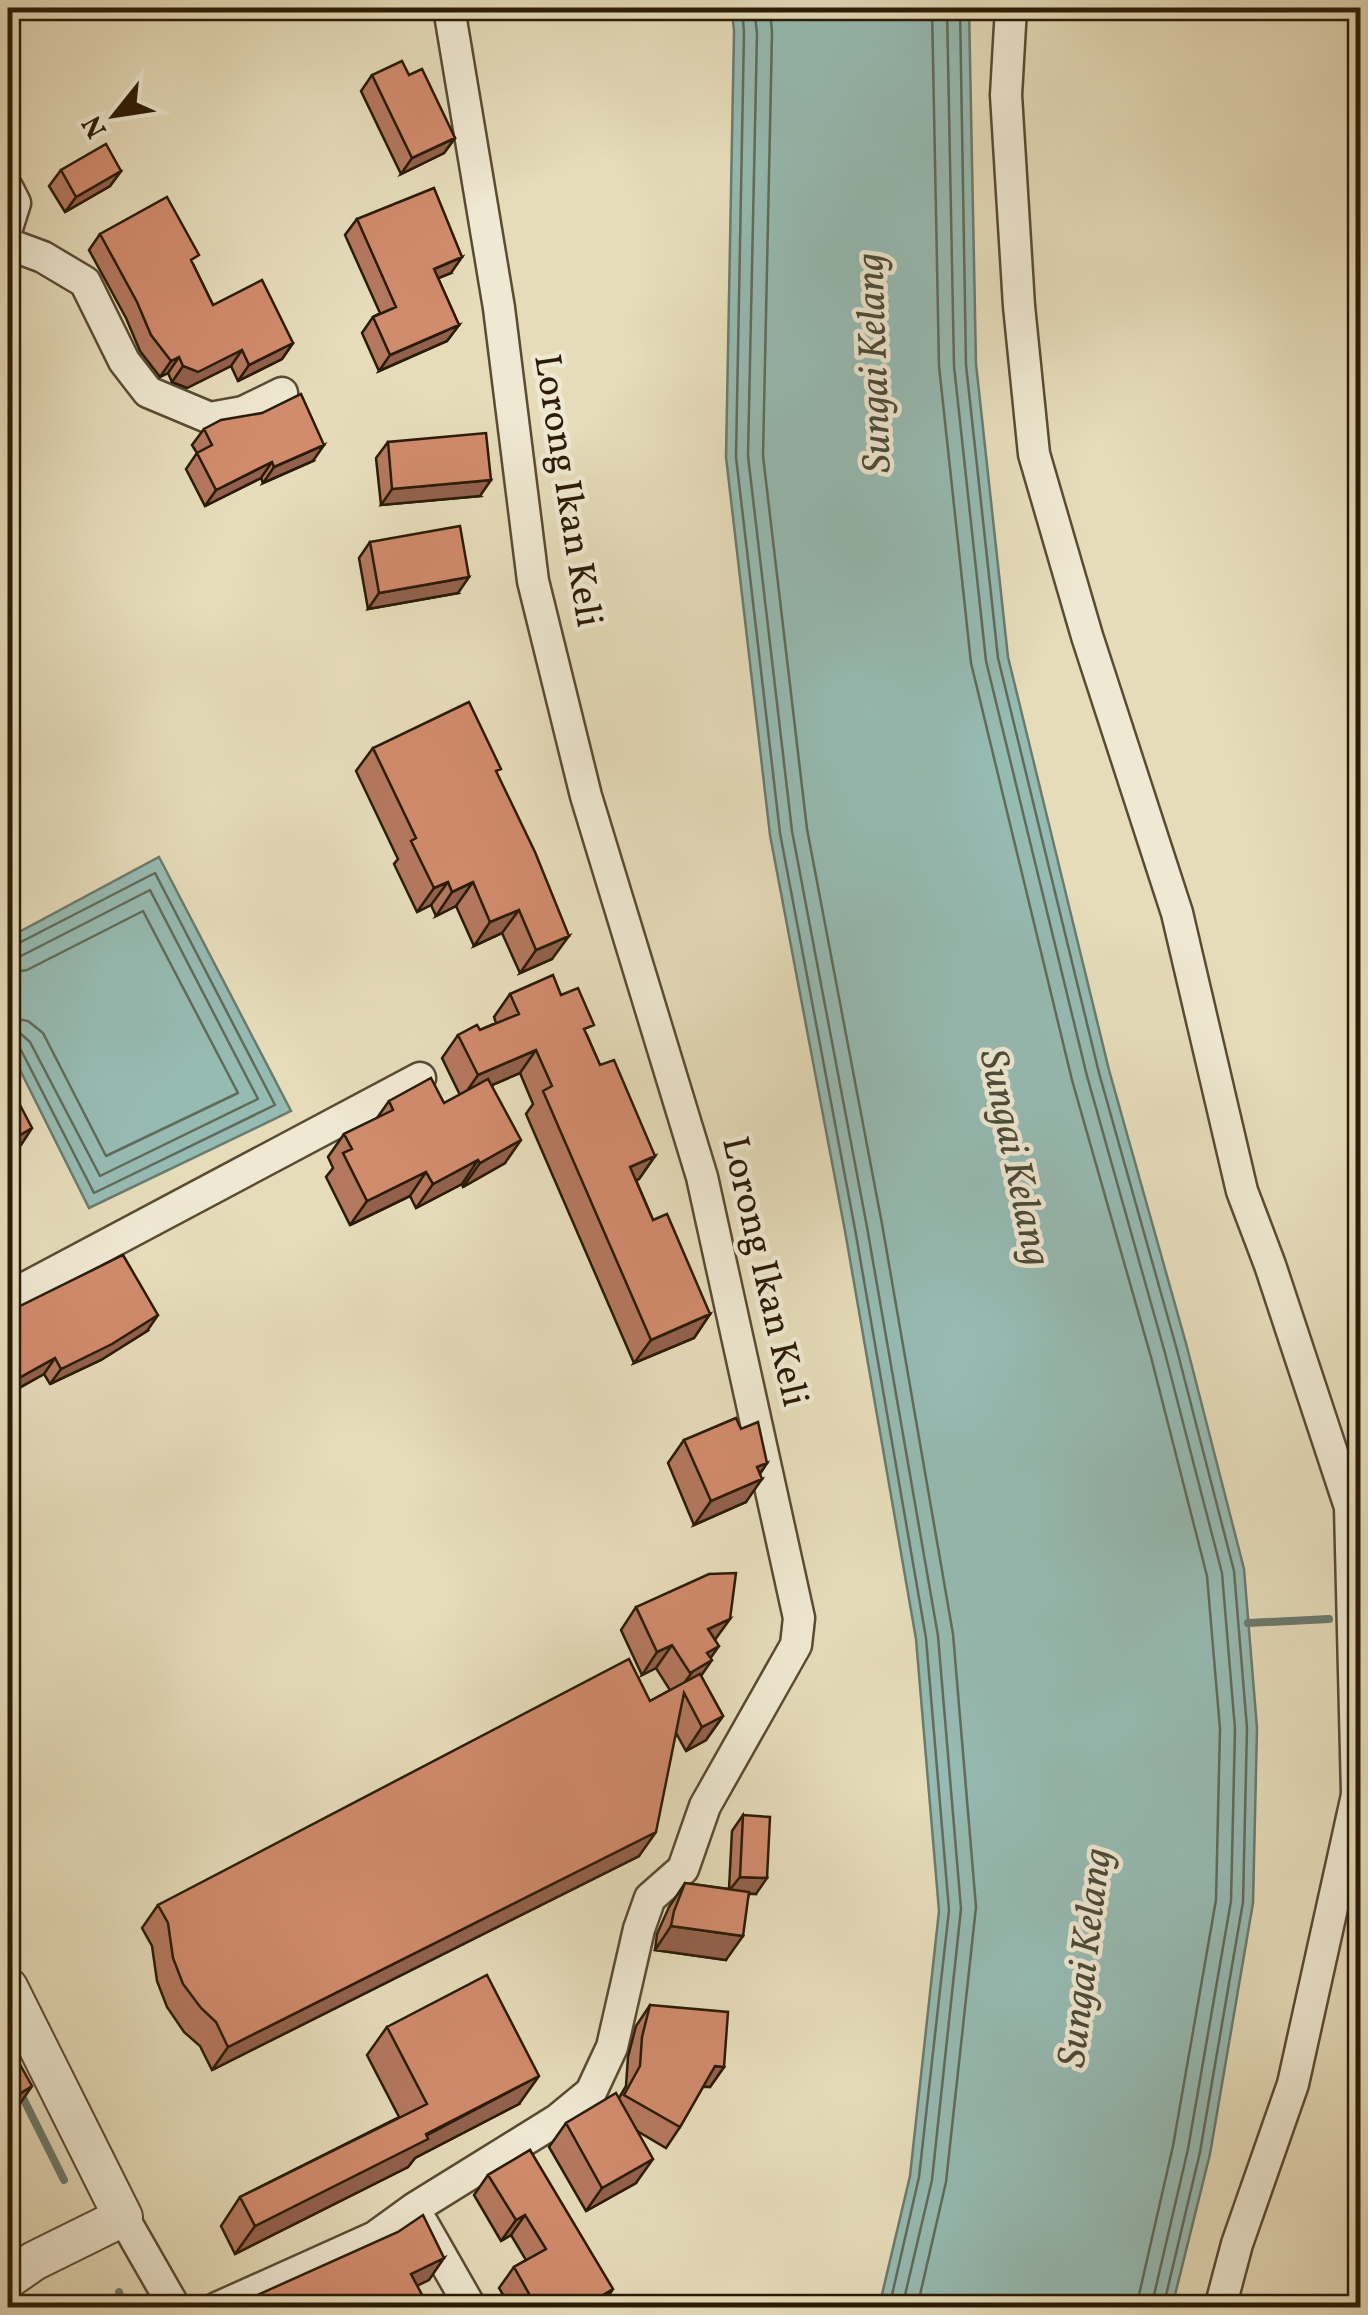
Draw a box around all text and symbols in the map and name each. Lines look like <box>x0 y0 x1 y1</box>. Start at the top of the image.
north arrow <box>65 65 165 165</box>
text: N <box>74 108 117 145</box>
water label: Sungai Kelang <box>844 252 908 474</box>
street label: Lorong Ikan Keli <box>518 351 614 631</box>
water label: Sungai Kelang <box>963 1045 1063 1271</box>
street label: Lorong Ikan Keli <box>706 1132 820 1412</box>
water label: Sungai Kelang <box>1046 1845 1128 2071</box>

